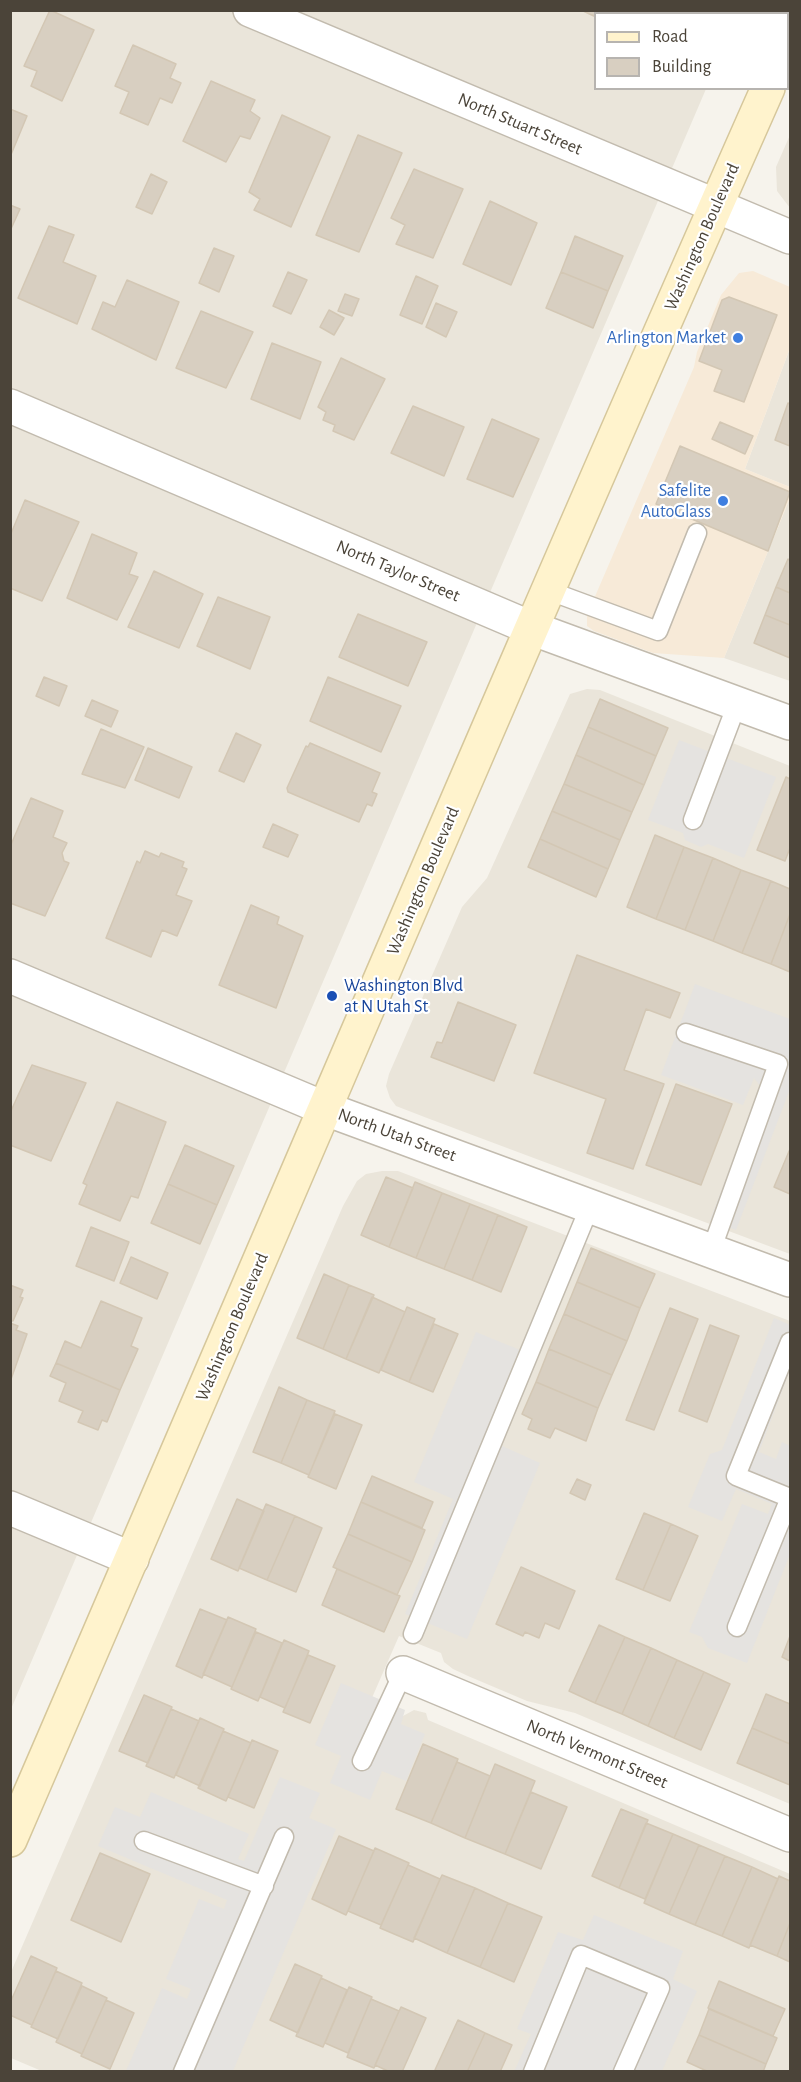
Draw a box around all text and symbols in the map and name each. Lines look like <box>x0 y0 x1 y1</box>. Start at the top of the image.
legend <box>594 12 789 90</box>
text: Road <box>652 28 688 46</box>
text: Building <box>652 58 711 76</box>
street label: North Stuart Street <box>455 88 585 160</box>
street label: Washington Boulevard <box>660 160 744 314</box>
place label: Arlington Market <box>607 327 726 349</box>
marker: Arlington Market <box>731 331 745 345</box>
place label: Safelite AutoGlass <box>641 480 711 522</box>
marker: Safelite AutoGlass <box>716 494 730 508</box>
street label: North Taylor Street <box>333 535 463 607</box>
street label: Washington Boulevard <box>382 804 464 958</box>
place label: Washington Blvd at N Utah St <box>344 975 463 1018</box>
marker: Washington Blvd at N Utah St <box>325 989 339 1003</box>
street label: North Utah Street <box>335 1104 459 1166</box>
street label: Washington Boulevard <box>191 1250 273 1404</box>
street label: North Vermont Street <box>523 1714 671 1794</box>

